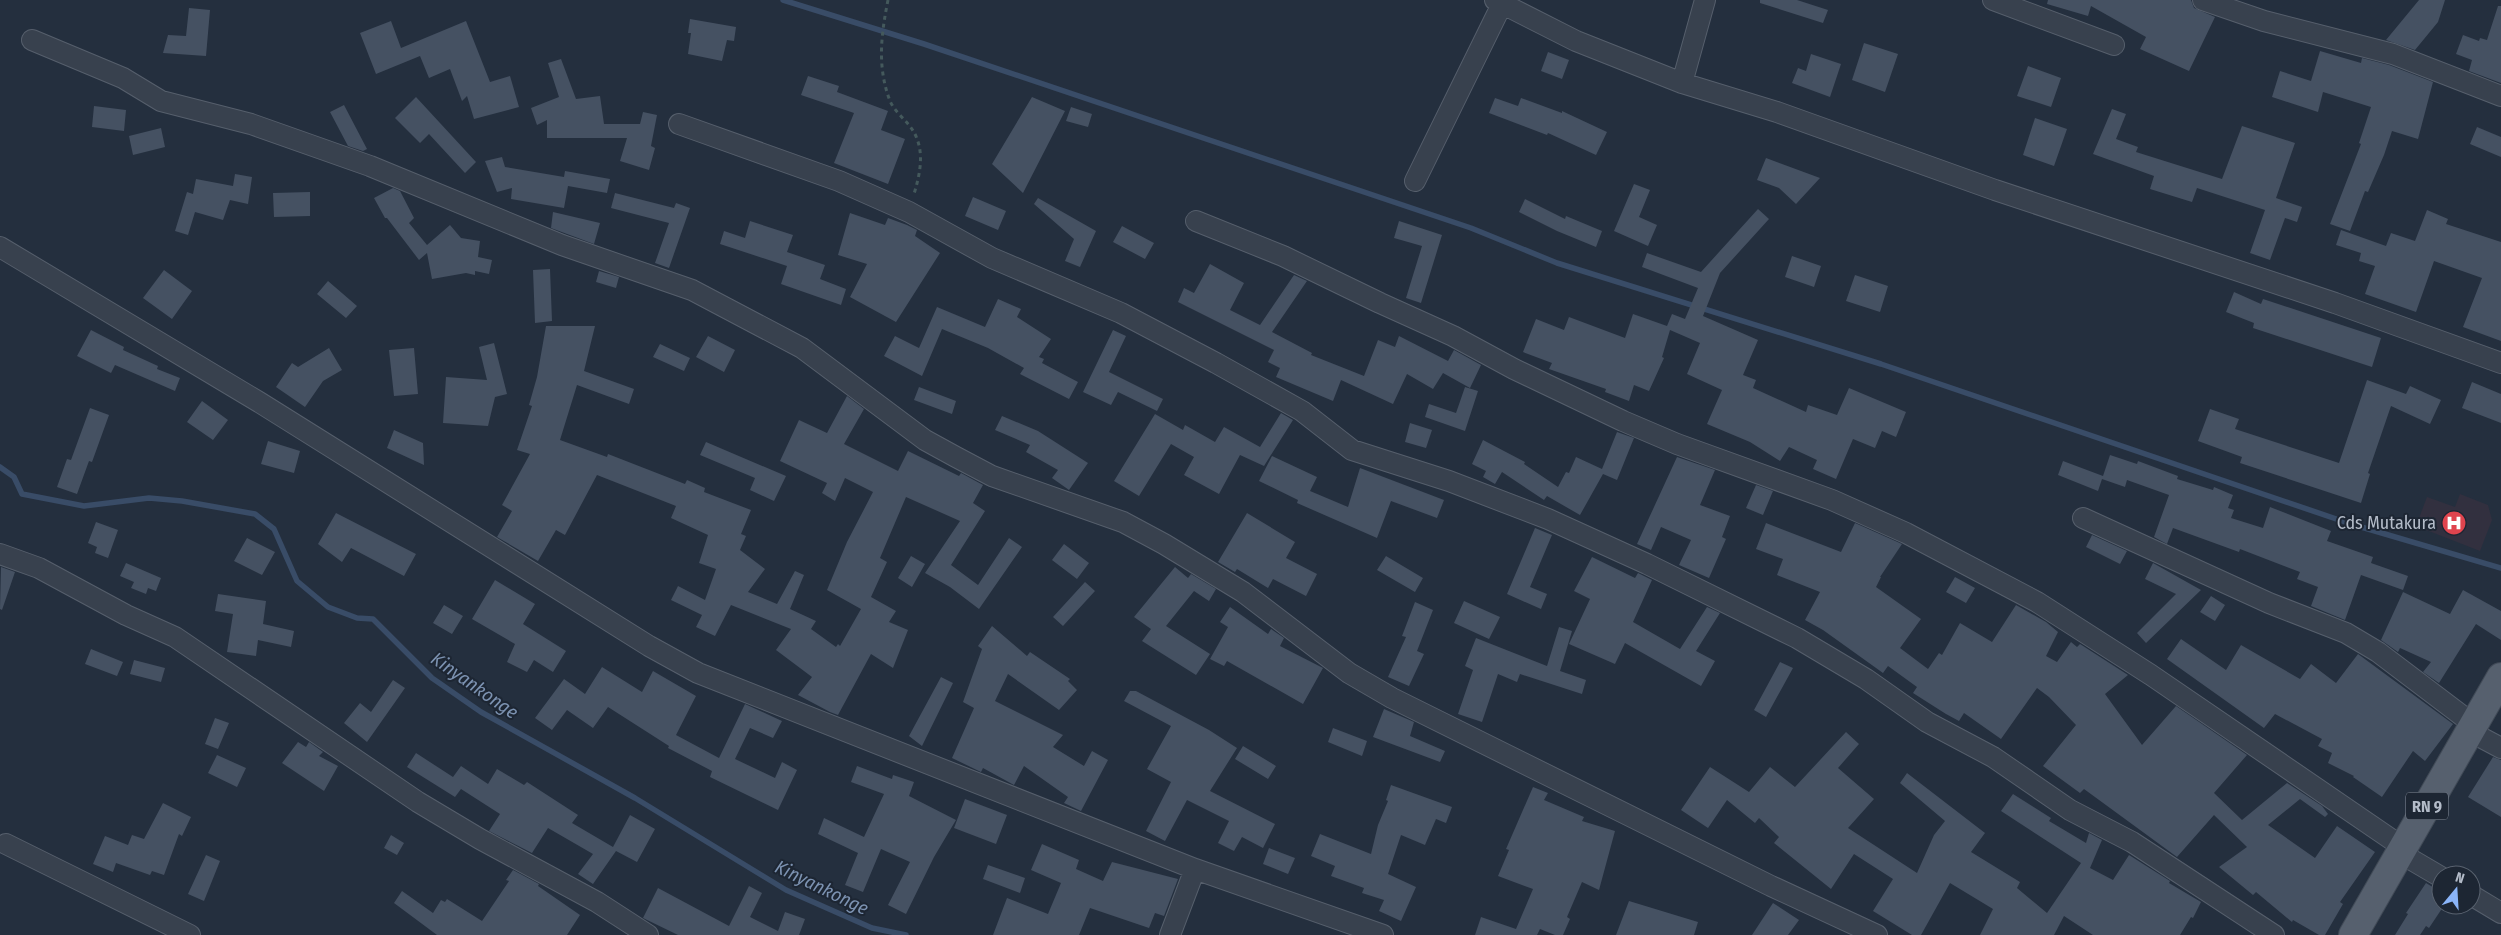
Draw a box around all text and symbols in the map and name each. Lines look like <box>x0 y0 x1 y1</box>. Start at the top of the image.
hospital icon: Cds Mutakura <box>2441 510 2467 536</box>
place label: Cds Mutakura <box>2337 512 2436 534</box>
water label: Kinyankonge <box>427 647 523 724</box>
road number: RN 9 <box>2406 792 2448 819</box>
water label: Kinyankonge <box>771 855 872 920</box>
north arrow <box>2431 865 2481 915</box>
text: N <box>2453 869 2466 887</box>

